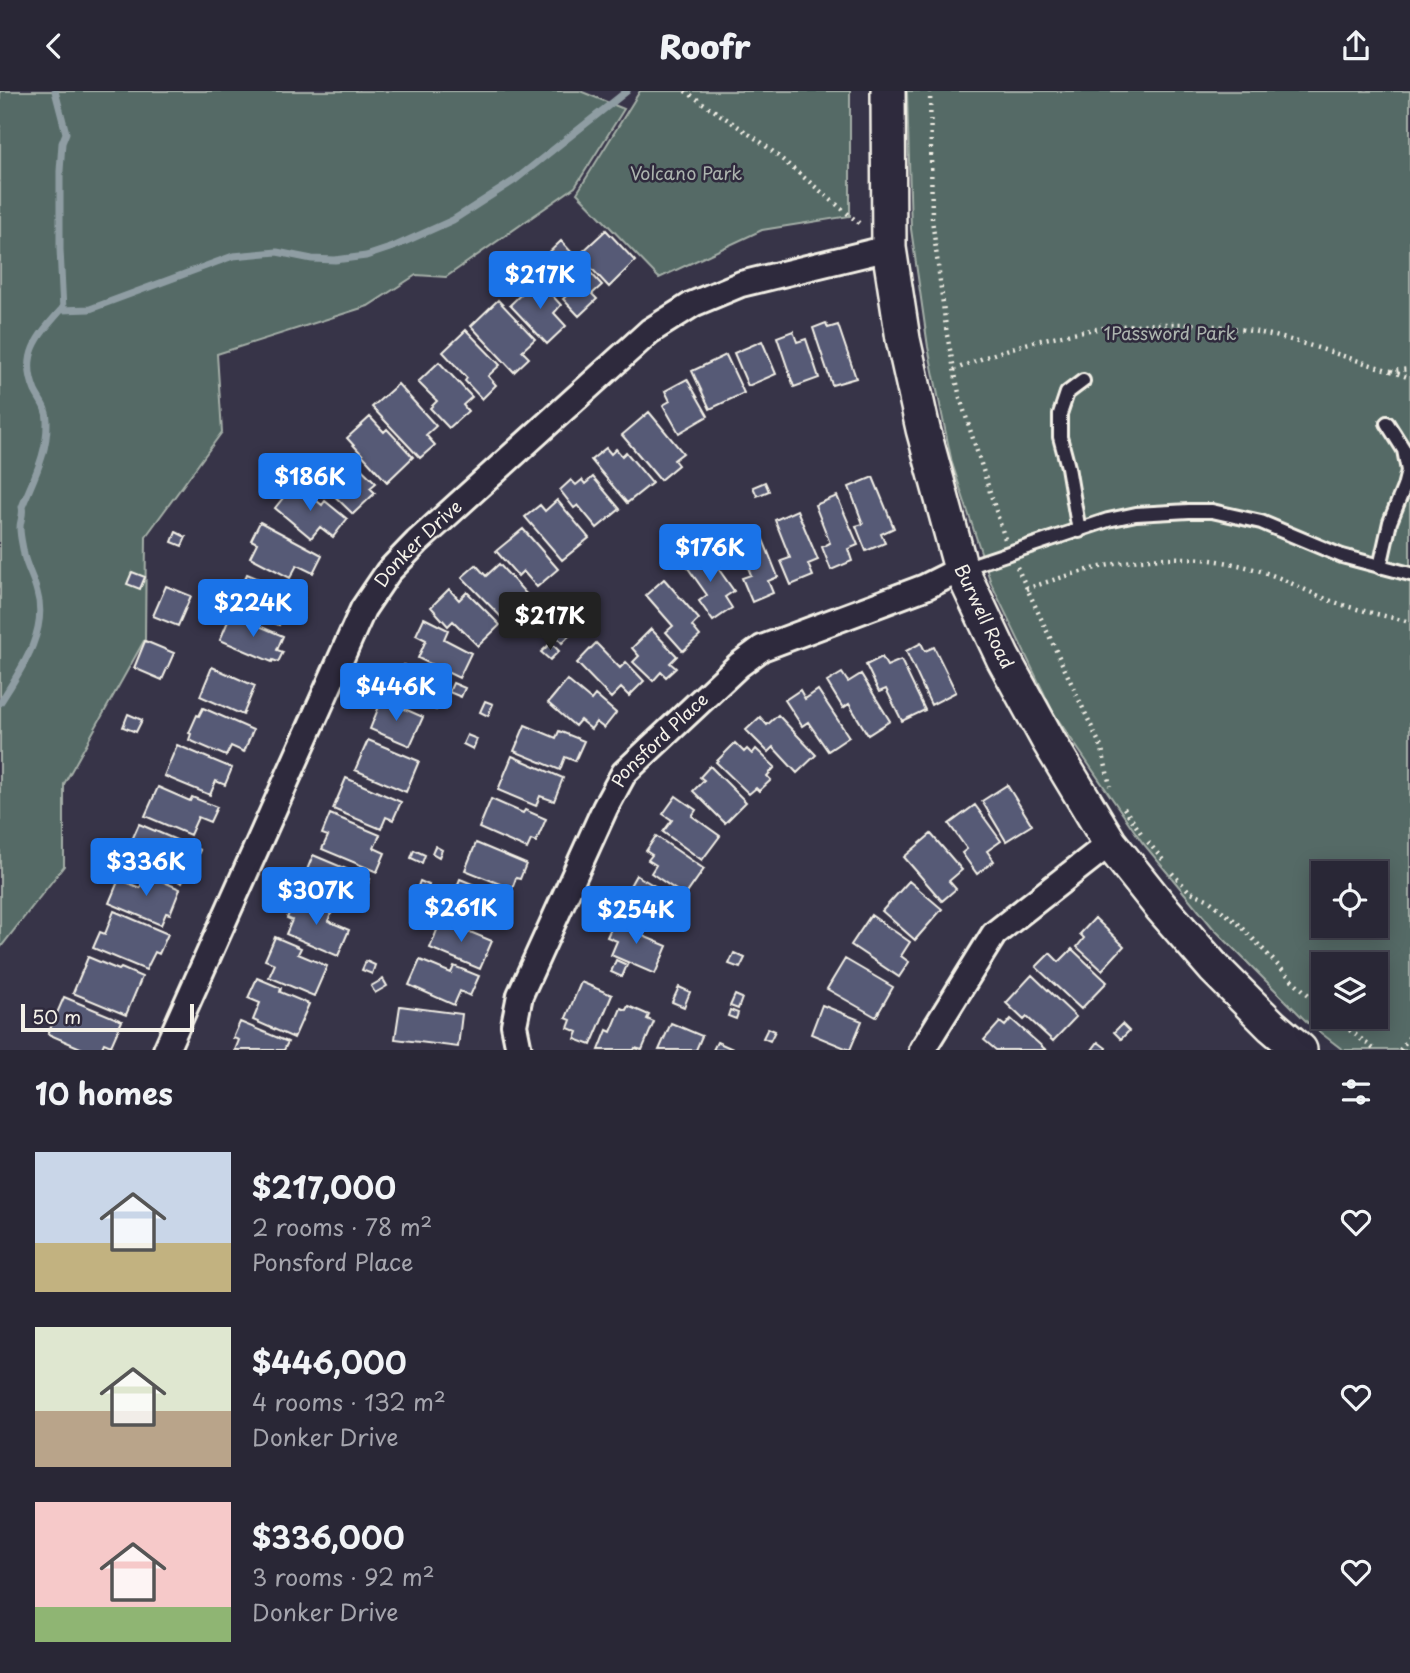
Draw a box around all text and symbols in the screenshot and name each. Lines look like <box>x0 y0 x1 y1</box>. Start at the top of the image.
text: Roofr <box>659 22 751 70</box>
icon: back <box>35 27 73 65</box>
icon: share <box>1337 27 1375 65</box>
park label: Volcano Park <box>630 159 742 186</box>
pin: $217K <box>491 251 589 311</box>
text: $217K <box>505 256 575 291</box>
park label: 1Password Park <box>1104 319 1237 346</box>
pin: $186K <box>261 453 359 513</box>
text: $186K <box>274 458 346 493</box>
street label: Donker Drive <box>367 493 467 592</box>
pin: $176K <box>661 525 759 584</box>
text: $176K <box>675 529 745 564</box>
street label: Burwell Road <box>948 559 1021 673</box>
pin: $224K <box>204 580 302 639</box>
text: $224K <box>214 584 292 619</box>
pin: $217K <box>501 593 599 652</box>
text: $217K <box>515 597 585 632</box>
pin: $446K <box>347 663 445 723</box>
text: $446K <box>356 668 436 703</box>
street label: Ponsford Place <box>604 685 714 792</box>
pin: $336K <box>97 839 195 898</box>
text: $336K <box>106 843 186 878</box>
map controls <box>1311 861 1388 1029</box>
button: locate <box>1311 861 1388 938</box>
pin: $307K <box>267 867 365 927</box>
text: $307K <box>278 872 354 907</box>
pin: $261K <box>412 885 510 944</box>
pin: $254K <box>587 887 685 946</box>
text: $261K <box>425 889 497 924</box>
text: $254K <box>598 891 674 926</box>
button: layers <box>1311 952 1388 1029</box>
scale bar <box>21 1001 194 1033</box>
text: 50 m <box>32 1002 81 1030</box>
text: 10 homes <box>35 1070 173 1115</box>
icon: filters <box>1337 1073 1375 1111</box>
text: $217,000 <box>252 1164 396 1209</box>
icon: home <box>91 1180 175 1264</box>
icon: heart <box>1337 1203 1375 1241</box>
text: 2 rooms · 78 m² <box>252 1209 432 1244</box>
text: Ponsford Place <box>252 1244 414 1279</box>
text: $446,000 <box>252 1339 407 1384</box>
icon: home <box>91 1355 175 1439</box>
icon: heart <box>1337 1378 1375 1416</box>
text: 4 rooms · 132 m² <box>252 1384 446 1419</box>
text: Donker Drive <box>252 1419 398 1454</box>
text: $336,000 <box>252 1514 405 1559</box>
icon: home <box>91 1530 175 1614</box>
icon: heart <box>1337 1553 1375 1591</box>
text: 3 rooms · 92 m² <box>252 1559 435 1594</box>
text: Donker Drive <box>252 1594 398 1629</box>

